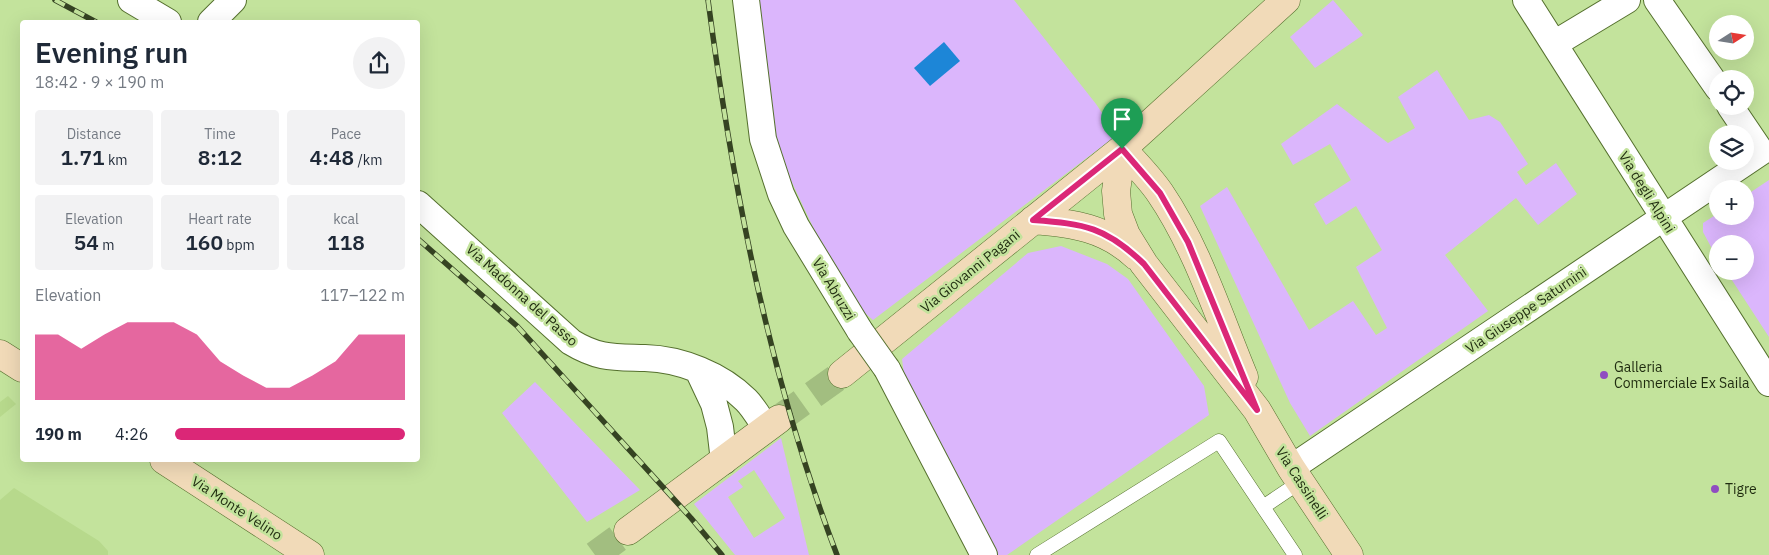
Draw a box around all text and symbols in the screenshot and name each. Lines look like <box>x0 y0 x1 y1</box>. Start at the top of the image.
north arrow <box>1709 15 1754 60</box>
map controls <box>1709 15 1754 280</box>
text: Evening run <box>35 34 188 71</box>
button: share <box>353 37 405 89</box>
button: locate <box>1709 70 1754 115</box>
text: 18:42 · 9 × 190 m <box>35 72 164 92</box>
pin <box>1101 98 1143 149</box>
icon: arrive <box>1108 105 1136 133</box>
text: Distance <box>67 125 121 143</box>
text: Time <box>204 125 236 143</box>
text: Pace <box>331 125 361 143</box>
button: layers <box>1709 125 1754 170</box>
text: 1.71 <box>61 143 105 171</box>
text: 8:12 <box>198 143 242 171</box>
text: 4:48 <box>310 143 354 171</box>
street label: Via degli Alpini <box>1615 148 1679 236</box>
text: km <box>105 151 128 169</box>
text: /km <box>354 151 382 169</box>
button: + <box>1709 180 1754 225</box>
text: Elevation <box>65 210 123 228</box>
text: Heart rate <box>188 210 252 228</box>
text: kcal <box>333 210 359 228</box>
street label: Via Giovanni Pagani <box>917 225 1023 317</box>
text: 54 <box>74 228 99 256</box>
text: 160 <box>185 228 223 256</box>
text: 118 <box>327 228 365 256</box>
button: − <box>1709 235 1754 280</box>
text: m <box>99 236 114 254</box>
text: bpm <box>223 236 255 254</box>
street label: Via Madonna del Passo <box>462 240 582 350</box>
street label: Via Abruzzi <box>808 255 860 323</box>
street label: Via Giuseppe Saturnini <box>1462 263 1590 357</box>
text: Elevation <box>35 285 101 305</box>
text: 117–122 m <box>320 285 405 305</box>
place label: Galleria Commerciale Ex Saila <box>1614 358 1750 392</box>
marker: Galleria Commerciale Ex Saila <box>1598 369 1610 381</box>
text: 190 m <box>35 424 82 444</box>
text: 4:26 <box>115 424 148 444</box>
street label: Via Cassinelli <box>1272 443 1332 523</box>
street label: Via Monte Velino <box>188 472 286 544</box>
place label: Tigre <box>1725 480 1757 498</box>
marker: Tigre <box>1709 483 1721 495</box>

